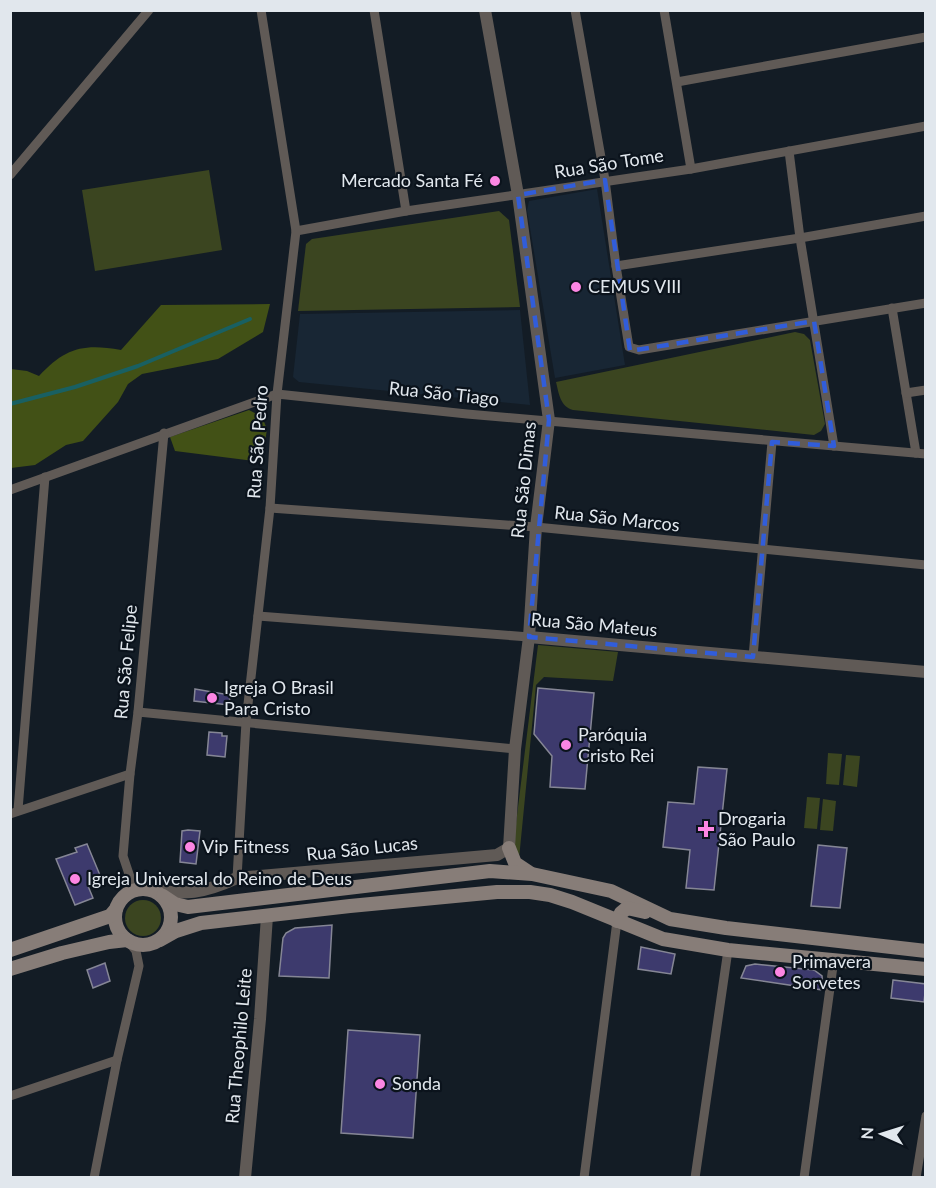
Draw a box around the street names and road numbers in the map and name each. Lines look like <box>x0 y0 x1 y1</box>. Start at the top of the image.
street label: Rua São Tome <box>553 144 665 183</box>
street label: Rua São Tiago <box>388 376 500 410</box>
street label: Rua São Pedro <box>242 384 272 500</box>
street label: Rua São Dimas <box>506 420 540 539</box>
street label: Rua São Marcos <box>553 500 681 536</box>
street label: Rua São Felipe <box>109 604 141 720</box>
street label: Rua São Mateus <box>530 608 658 641</box>
street label: Rua São Lucas <box>305 831 419 865</box>
street label: Rua Theophilo Leite <box>220 967 256 1125</box>

